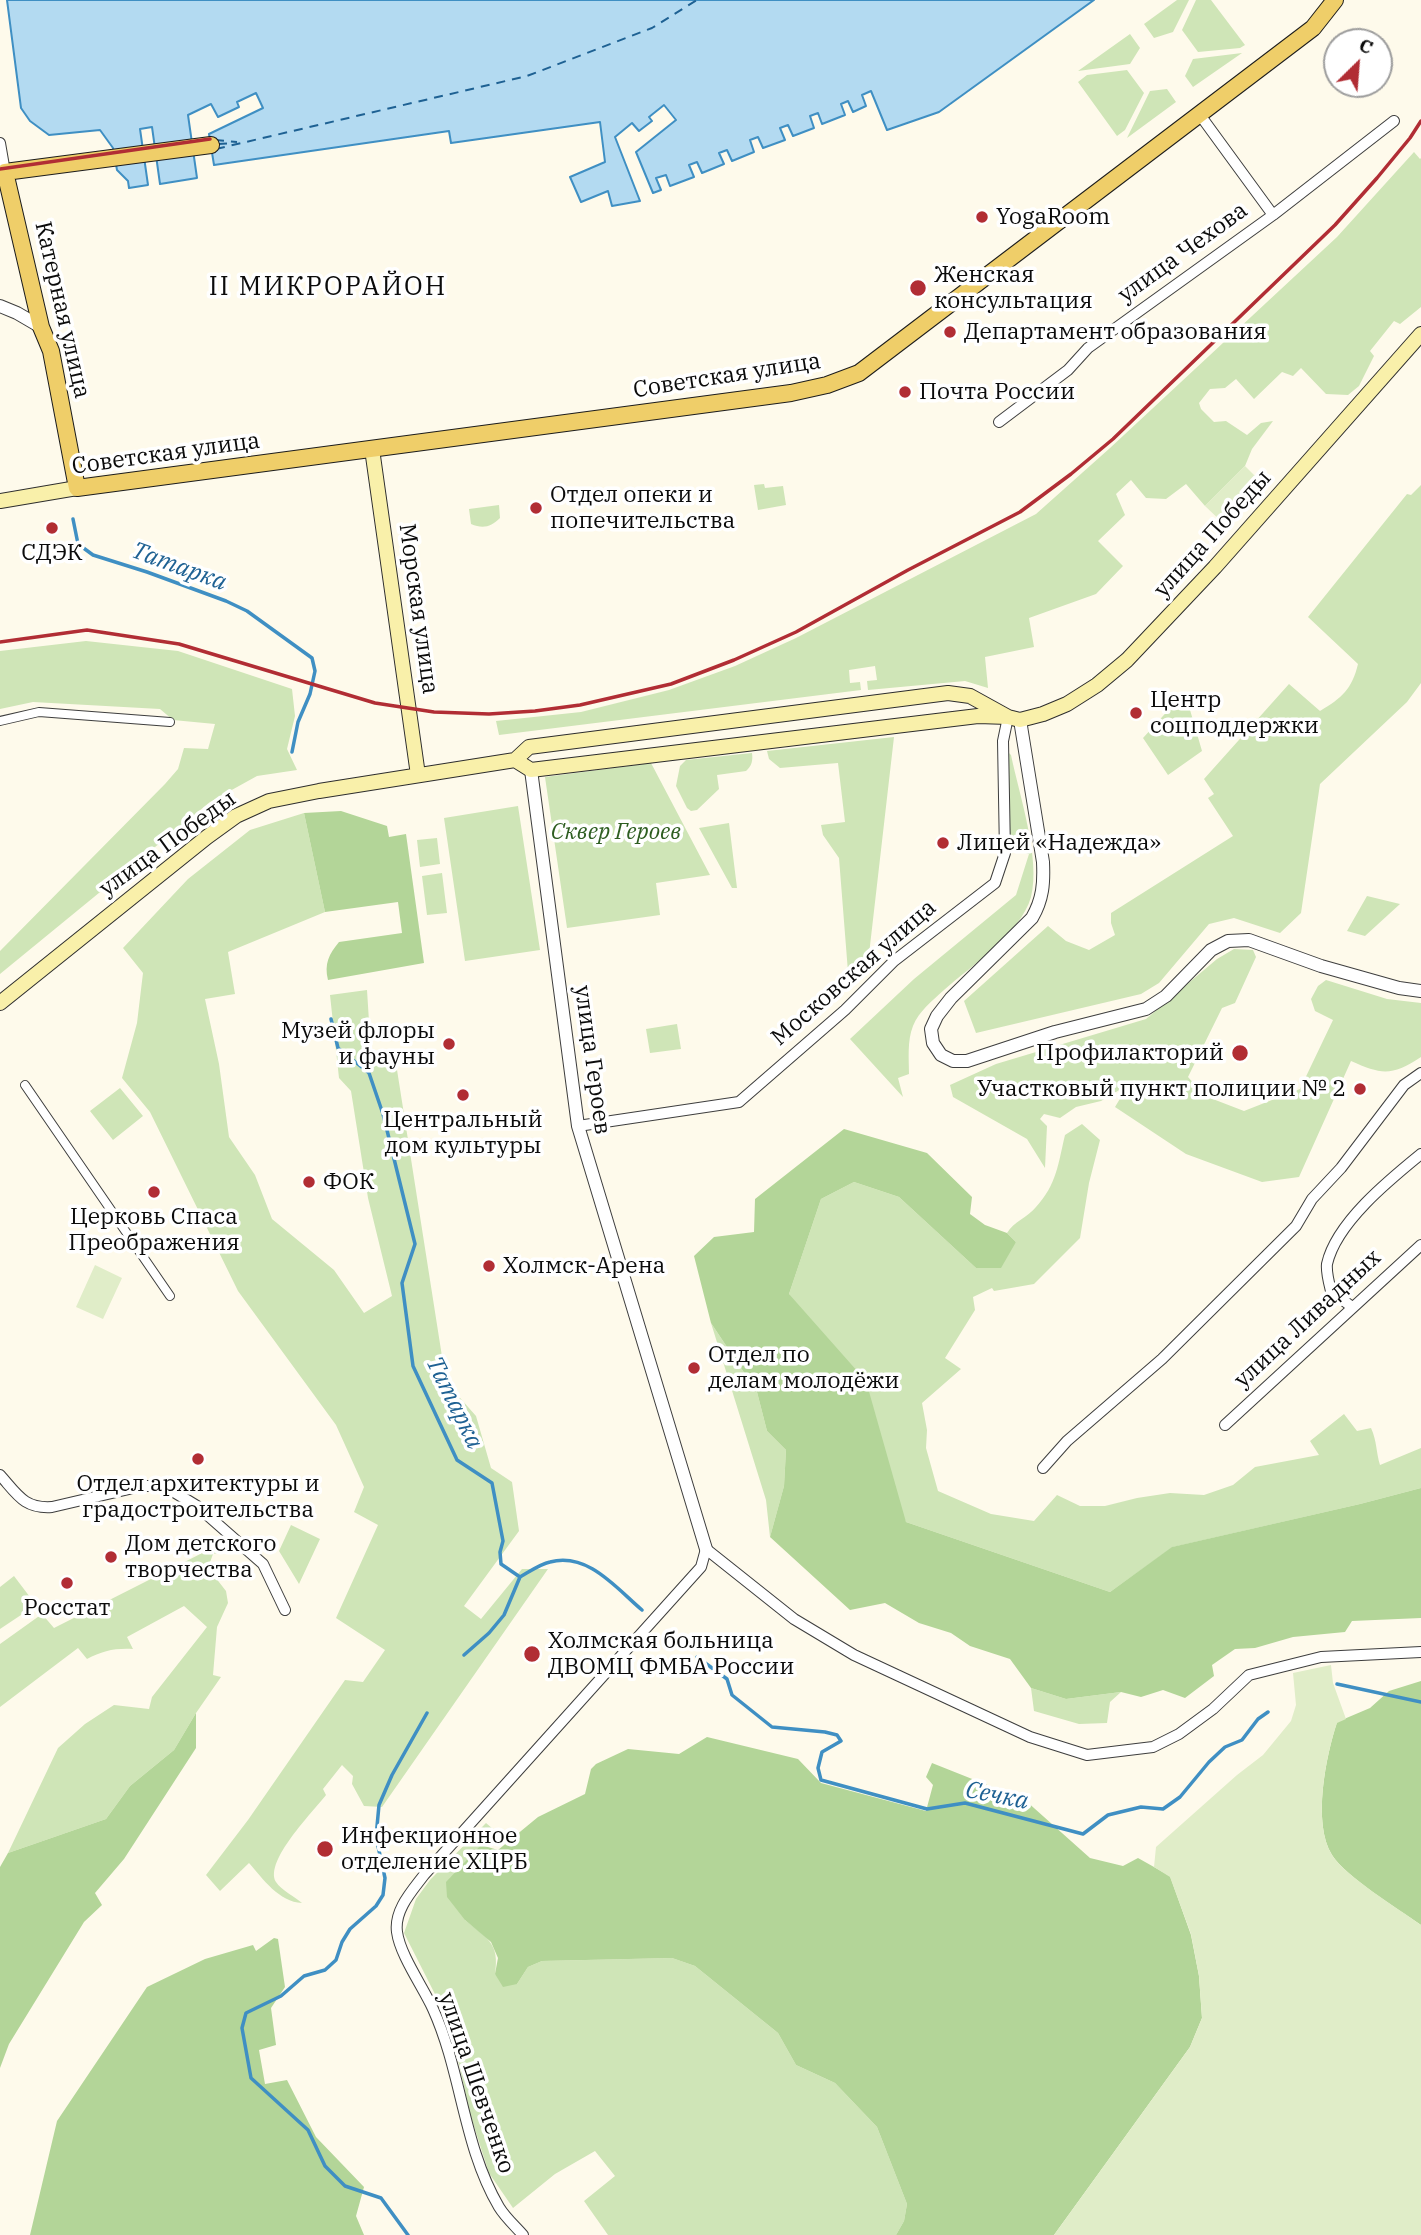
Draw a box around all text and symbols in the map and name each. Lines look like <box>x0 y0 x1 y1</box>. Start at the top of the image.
north arrow <box>1323 28 1393 98</box>
text: С <box>1355 32 1377 59</box>
street label: улица Чехова <box>1113 197 1253 309</box>
place label: YogaRoom <box>996 203 1110 231</box>
marker: YogaRoom <box>974 209 990 225</box>
street label: Катерная улица <box>28 219 96 401</box>
place label: Женская консультация <box>934 261 1093 315</box>
district label: II МИКРОРАЙОН <box>210 271 446 303</box>
marker: Женская консультация <box>908 278 928 298</box>
place label: Департамент образования <box>964 318 1267 346</box>
marker: Департамент образования <box>942 324 958 340</box>
street label: Советская улица <box>631 348 823 404</box>
place label: Почта России <box>919 378 1075 406</box>
marker: Почта России <box>897 384 913 400</box>
street label: Советская улица <box>70 427 262 481</box>
street label: улица Победы <box>1149 465 1277 603</box>
place label: Отдел опеки и попечительства <box>550 481 735 535</box>
marker: Отдел опеки и попечительства <box>528 500 544 516</box>
marker: СДЭК <box>44 520 60 536</box>
street label: Морская улица <box>392 522 444 696</box>
water label: Татарка <box>128 537 230 597</box>
place label: СДЭК <box>21 539 83 567</box>
place label: Центр соцподдержки <box>1150 686 1319 740</box>
marker: Центр соцподдержки <box>1128 705 1144 721</box>
street label: улица Победы <box>94 785 242 903</box>
park label: Сквер Героев <box>551 818 681 846</box>
place label: Лицей «Надежда» <box>957 829 1161 857</box>
marker: Лицей «Надежда» <box>935 835 951 851</box>
street label: Московская улица <box>766 894 942 1052</box>
street label: улица Героев <box>568 984 616 1136</box>
place label: Музей флоры и фауны <box>281 1017 435 1071</box>
marker: Музей флоры и фауны <box>441 1036 457 1052</box>
place label: Профилакторий <box>1036 1039 1224 1067</box>
marker: Профилакторий <box>1230 1043 1250 1063</box>
place label: Участковый пункт полиции № 2 <box>977 1075 1346 1103</box>
marker: Участковый пункт полиции № 2 <box>1352 1081 1368 1097</box>
marker: Центральный дом культуры <box>455 1087 471 1103</box>
place label: Центральный дом культуры <box>383 1106 543 1160</box>
place label: ФОК <box>323 1168 375 1196</box>
marker: ФОК <box>301 1174 317 1190</box>
marker: Церковь Спаса Преображения <box>146 1184 162 1200</box>
place label: Церковь Спаса Преображения <box>68 1203 240 1257</box>
street label: улица Ливадных <box>1229 1244 1387 1394</box>
place label: Холмск-Арена <box>503 1252 665 1280</box>
marker: Холмск-Арена <box>481 1258 497 1274</box>
place label: Отдел по делам молодёжи <box>708 1341 899 1395</box>
water label: Татарка <box>419 1352 489 1454</box>
marker: Отдел по делам молодёжи <box>686 1360 702 1376</box>
marker: Отдел архитектуры и градостроительства <box>190 1451 206 1467</box>
place label: Отдел архитектуры и градостроительства <box>76 1470 320 1524</box>
place label: Дом детского творчества <box>125 1530 276 1584</box>
marker: Дом детского творчества <box>103 1549 119 1565</box>
marker: Росстат <box>59 1575 75 1591</box>
place label: Росстат <box>24 1594 110 1622</box>
place label: Холмская больница ДВОМЦ ФМБА России <box>548 1627 794 1681</box>
marker: Холмская больница ДВОМЦ ФМБА России <box>522 1644 542 1664</box>
water label: Сечка <box>963 1776 1031 1816</box>
place label: Инфекционное отделение ХЦРБ <box>341 1822 528 1876</box>
marker: Инфекционное отделение ХЦРБ <box>315 1839 335 1859</box>
street label: улица Шевченко <box>432 1989 520 2177</box>

